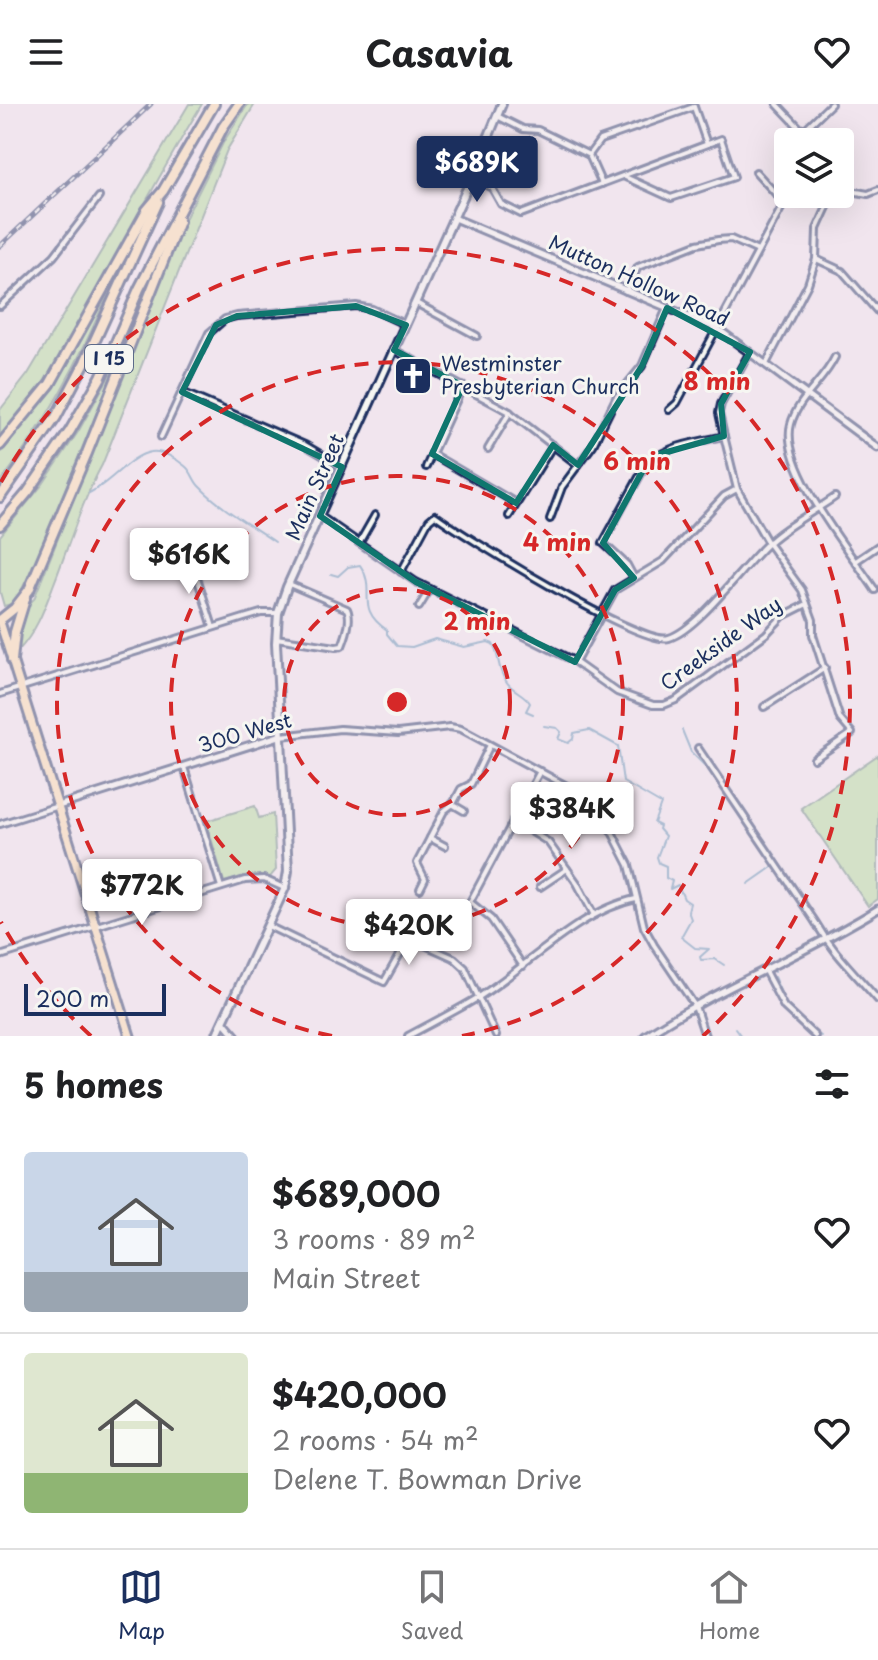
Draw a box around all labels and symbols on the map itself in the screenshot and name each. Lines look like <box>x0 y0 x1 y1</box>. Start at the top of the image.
pin: $689K <box>421 136 533 204</box>
street label: Mutton Hollow Road <box>544 227 735 333</box>
road number: I 15 <box>85 345 133 373</box>
place label: Westminster Presbyterian Church <box>441 348 640 401</box>
church icon: Westminster Presbyterian Church <box>392 355 434 397</box>
text: 8 min <box>683 362 751 398</box>
street label: Main Street <box>277 428 351 545</box>
text: 6 min <box>603 442 671 478</box>
text: 4 min <box>523 523 591 559</box>
pin: $616K <box>133 528 245 596</box>
street label: Creekside Way <box>654 589 787 698</box>
text: 2 min <box>443 602 511 638</box>
centre of rings <box>383 688 411 716</box>
street label: 300 West <box>194 704 295 760</box>
pin: $384K <box>516 782 628 850</box>
pin: $772K <box>86 859 198 927</box>
pin: $420K <box>353 899 465 967</box>
scale bar <box>24 980 166 1016</box>

